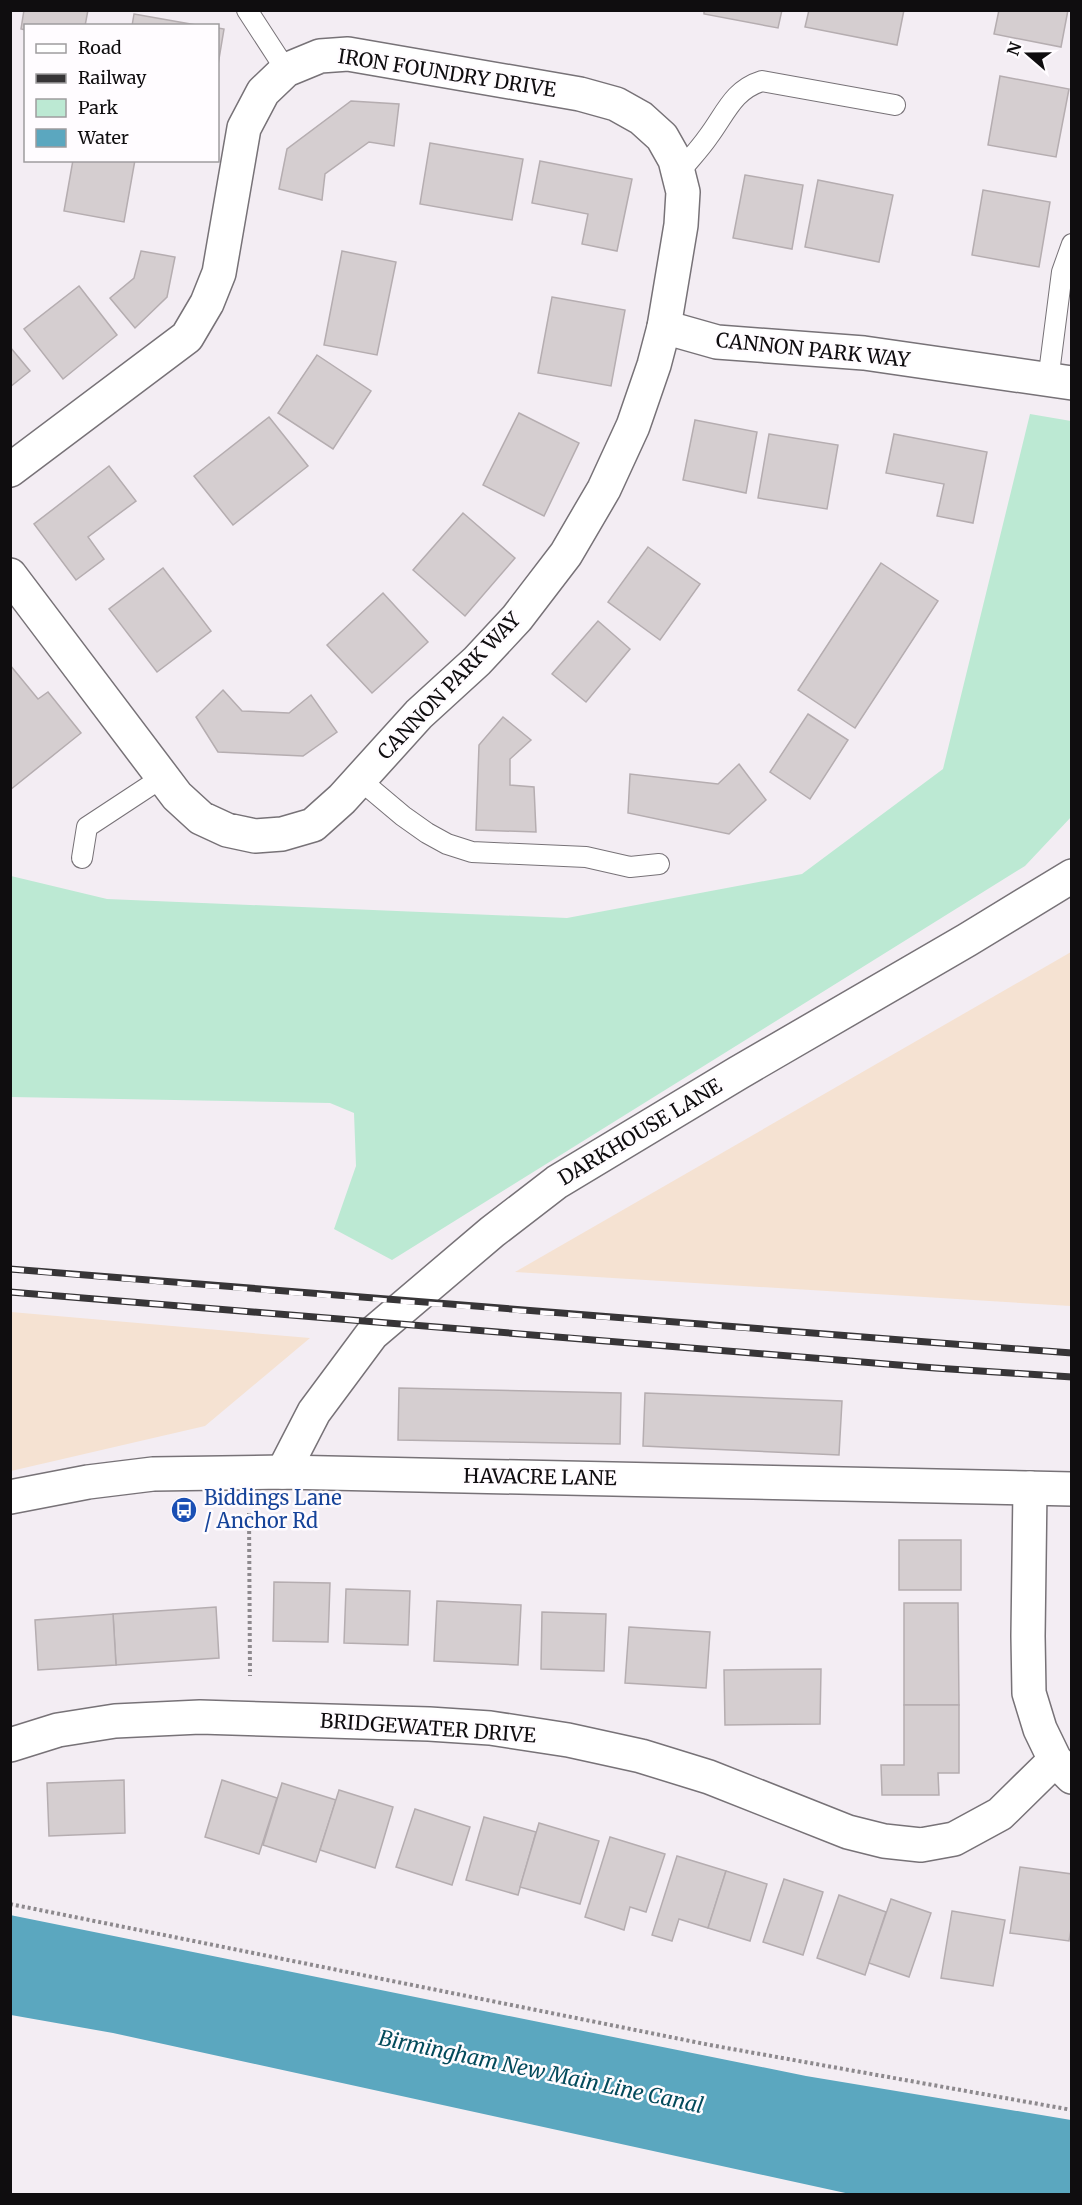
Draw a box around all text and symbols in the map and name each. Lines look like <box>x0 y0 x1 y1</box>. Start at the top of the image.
legend <box>24 24 219 162</box>
north arrow <box>998 24 1058 84</box>
text: Road <box>78 36 122 59</box>
text: N <box>1002 39 1026 58</box>
street label: IRON FOUNDRY DRIVE <box>336 43 558 102</box>
text: Railway <box>78 66 147 89</box>
text: Park <box>78 96 119 119</box>
text: Water <box>77 126 129 149</box>
street label: CANNON PARK WAY <box>715 327 913 372</box>
street label: CANNON PARK WAY <box>372 606 526 765</box>
street label: DARKHOUSE LANE <box>554 1073 726 1190</box>
street label: HAVACRE LANE <box>463 1463 617 1490</box>
place label: Biddings Lane / Anchor Rd <box>204 1485 342 1533</box>
bus stop icon: Biddings Lane / Anchor Rd <box>169 1495 199 1525</box>
street label: BRIDGEWATER DRIVE <box>319 1707 537 1748</box>
water label: Birmingham New Main Line Canal <box>376 2024 706 2119</box>

